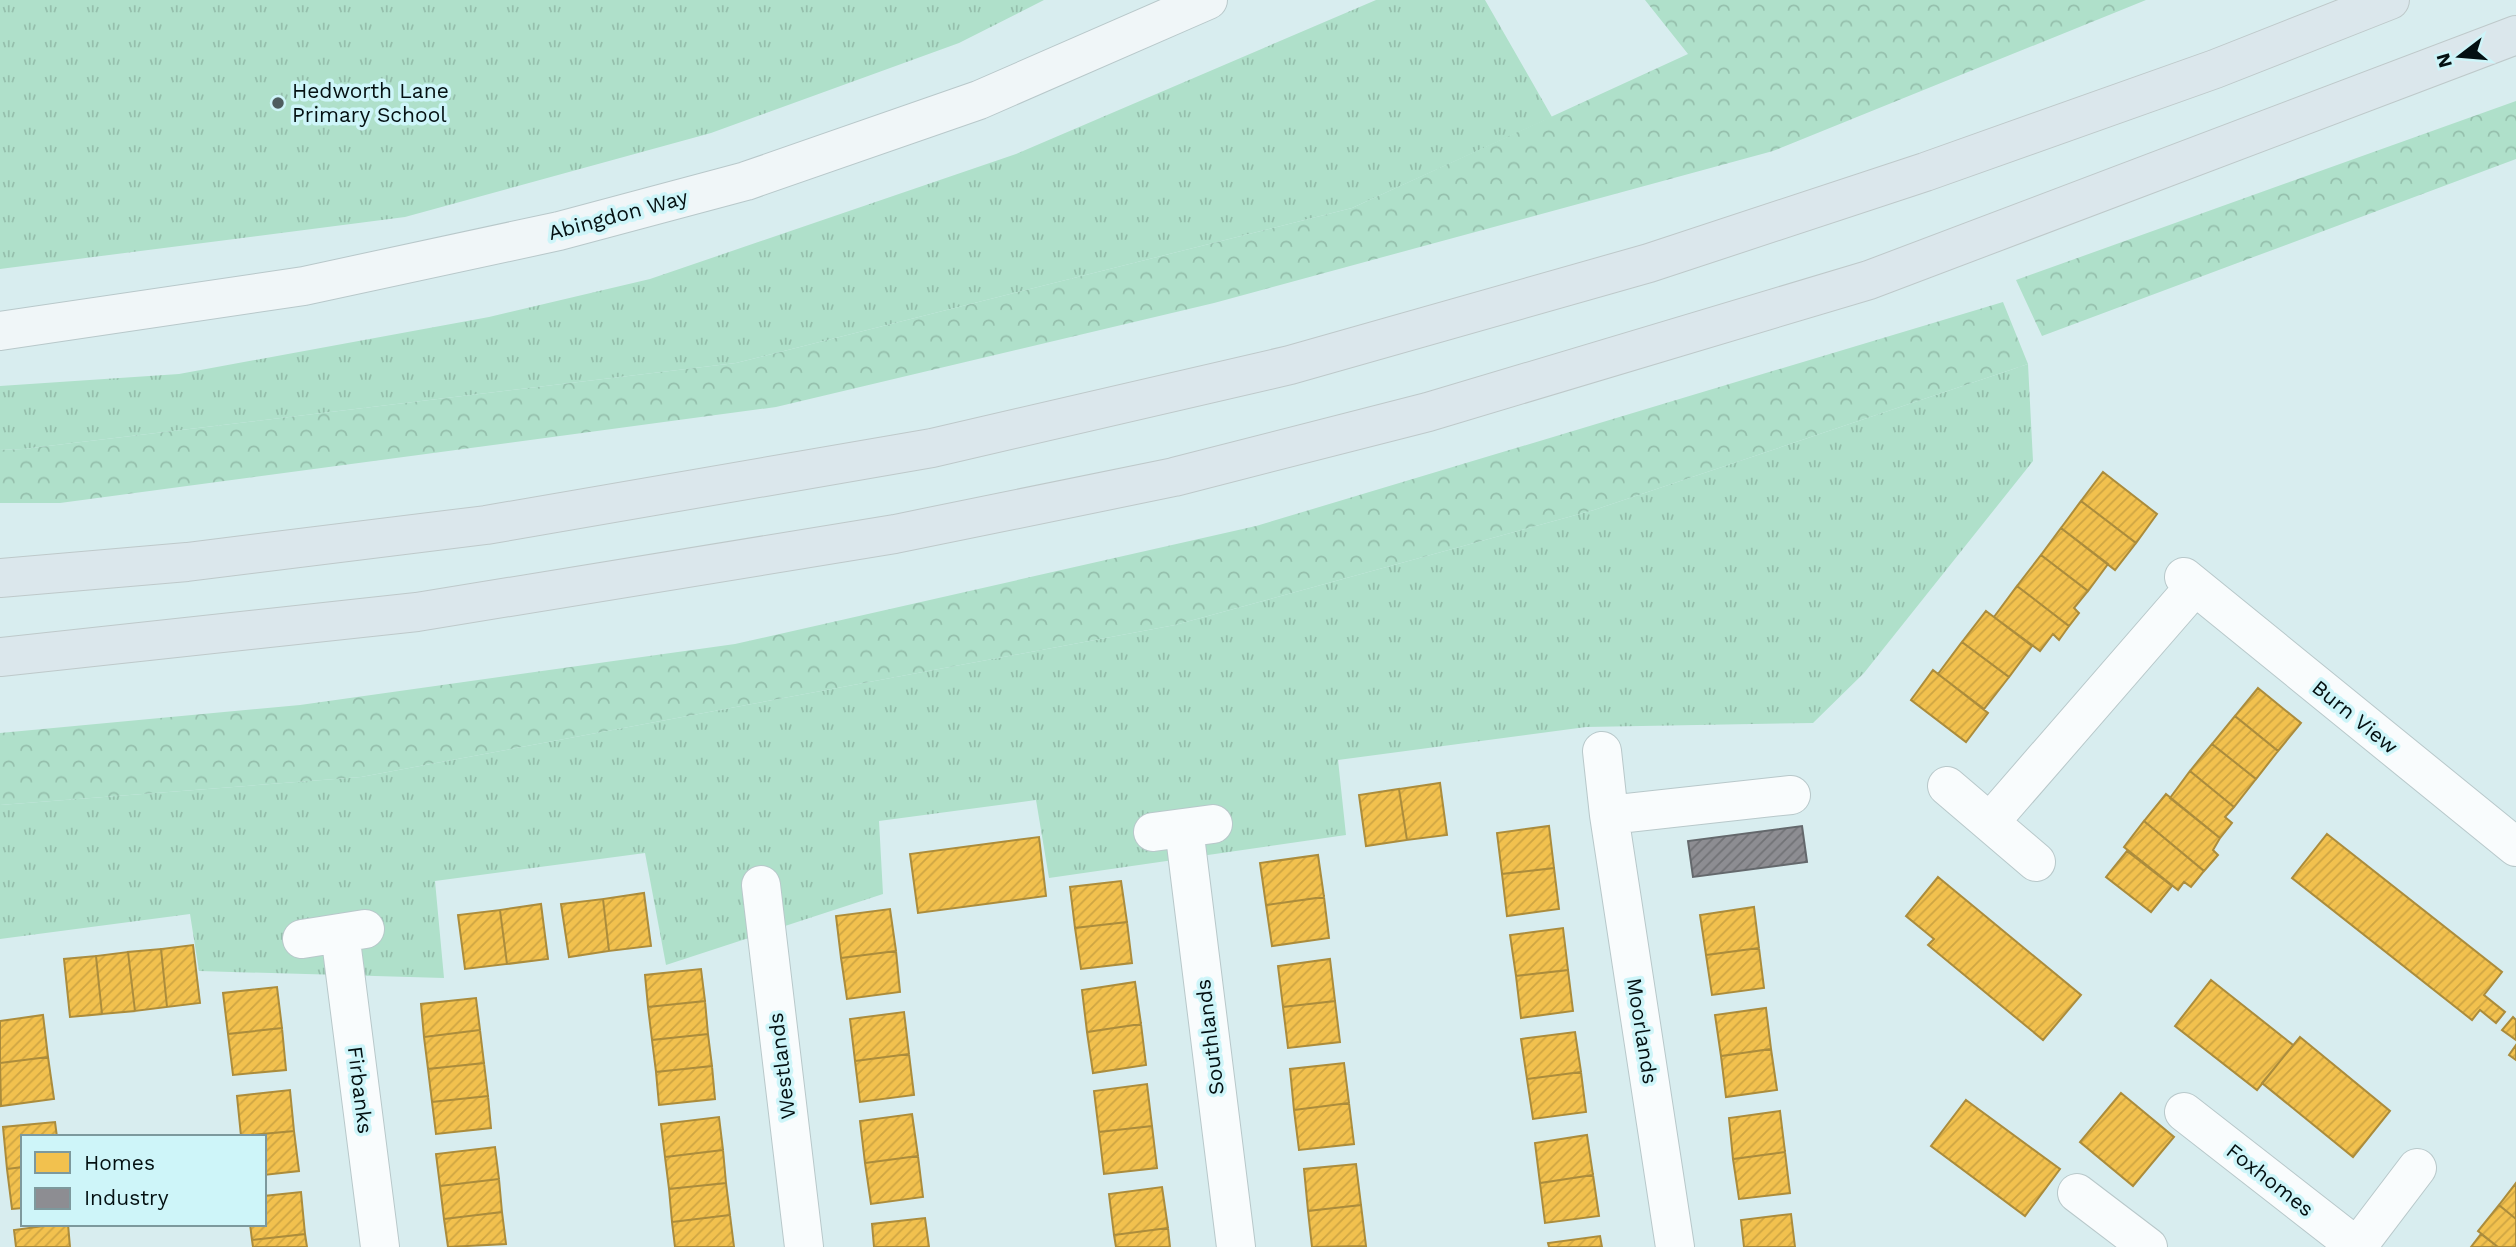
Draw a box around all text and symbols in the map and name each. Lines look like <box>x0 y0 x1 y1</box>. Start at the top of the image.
north arrow <box>2425 21 2495 91</box>
text: N <box>2431 51 2457 70</box>
place label: Hedworth Lane Primary School <box>292 78 449 127</box>
marker: Hedworth Lane Primary School <box>270 95 286 111</box>
street label: Abingdon Way <box>545 184 691 245</box>
street label: Burn View <box>2307 674 2403 759</box>
street label: Moorlands <box>1622 976 1663 1086</box>
street label: Southlands <box>1190 978 1229 1096</box>
street label: Westlands <box>763 1011 800 1121</box>
street label: Firbanks <box>343 1045 378 1135</box>
legend <box>21 1135 266 1226</box>
street label: Foxhomes <box>2222 1138 2319 1221</box>
text: Homes <box>84 1150 155 1175</box>
text: Industry <box>84 1185 169 1210</box>

